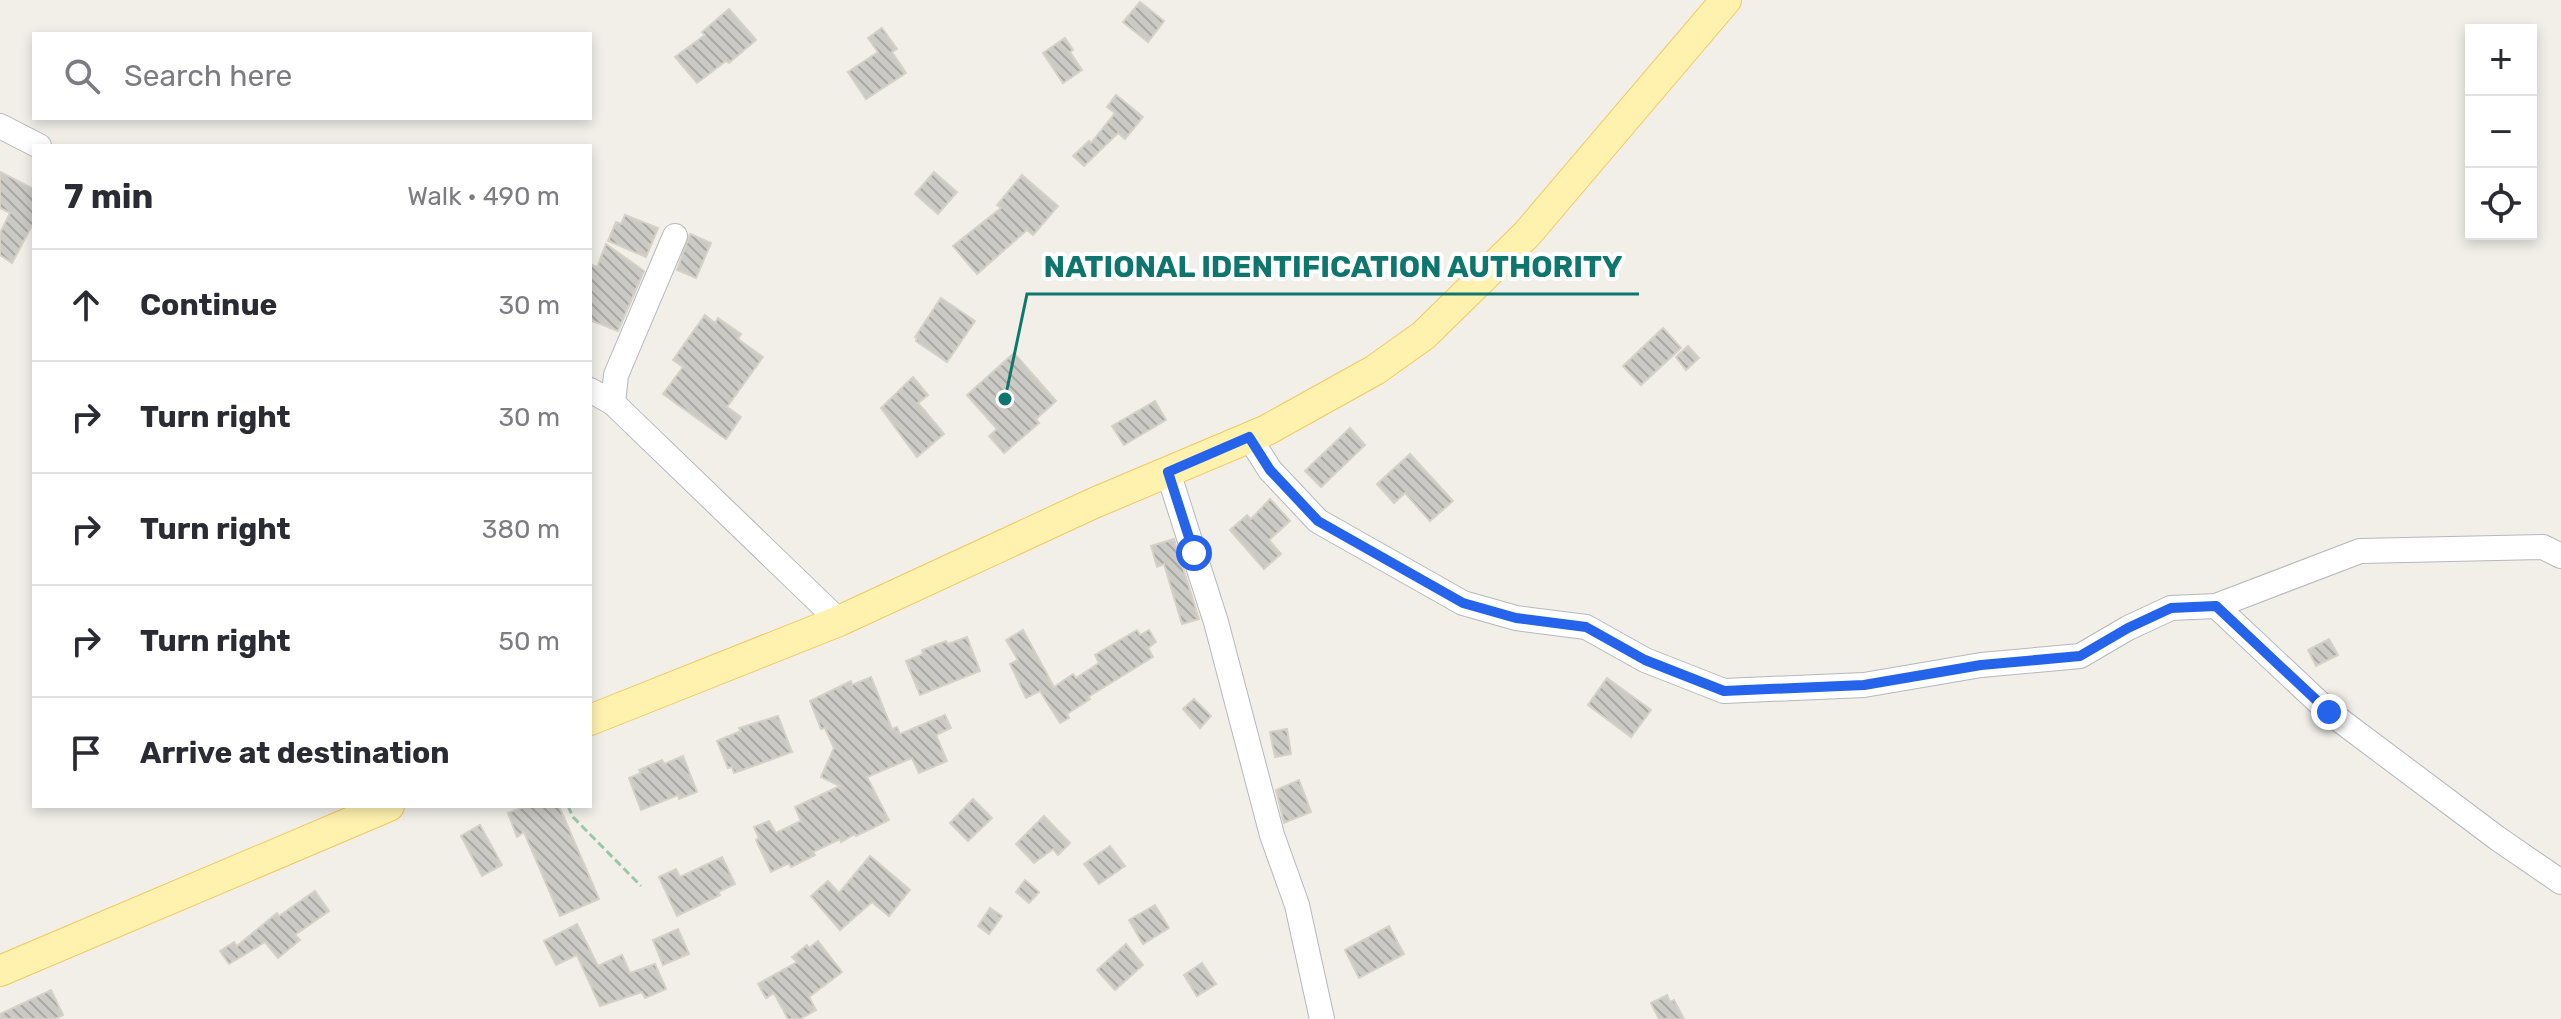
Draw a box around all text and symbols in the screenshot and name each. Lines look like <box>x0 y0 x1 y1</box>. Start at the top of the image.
map controls <box>2465 24 2537 240</box>
button: + <box>2465 24 2537 96</box>
search box <box>32 32 592 120</box>
icon: search <box>60 54 104 98</box>
text: Search here <box>124 58 292 94</box>
button: − <box>2465 96 2537 168</box>
button: locate <box>2465 168 2537 240</box>
text: 7 min <box>64 176 153 217</box>
text: Walk · 490 m <box>407 181 560 212</box>
callout: NATIONAL IDENTIFICATION AUTHORITY <box>1027 240 1639 294</box>
text: NATIONAL IDENTIFICATION AUTHORITY <box>1044 249 1622 285</box>
icon: ahead <box>64 283 108 327</box>
text: Continue <box>140 287 277 323</box>
text: 30 m <box>498 290 560 321</box>
icon: right <box>64 395 108 439</box>
text: Turn right <box>140 399 291 435</box>
text: 30 m <box>498 402 560 433</box>
icon: right <box>64 507 108 551</box>
text: Turn right <box>140 511 291 547</box>
text: 380 m <box>482 514 560 545</box>
route start <box>1176 535 1212 571</box>
icon: right <box>64 619 108 663</box>
text: Turn right <box>140 623 291 659</box>
text: 50 m <box>499 626 560 657</box>
route end <box>2311 694 2347 730</box>
icon: arrive <box>64 731 108 775</box>
text: Arrive at destination <box>140 735 450 771</box>

